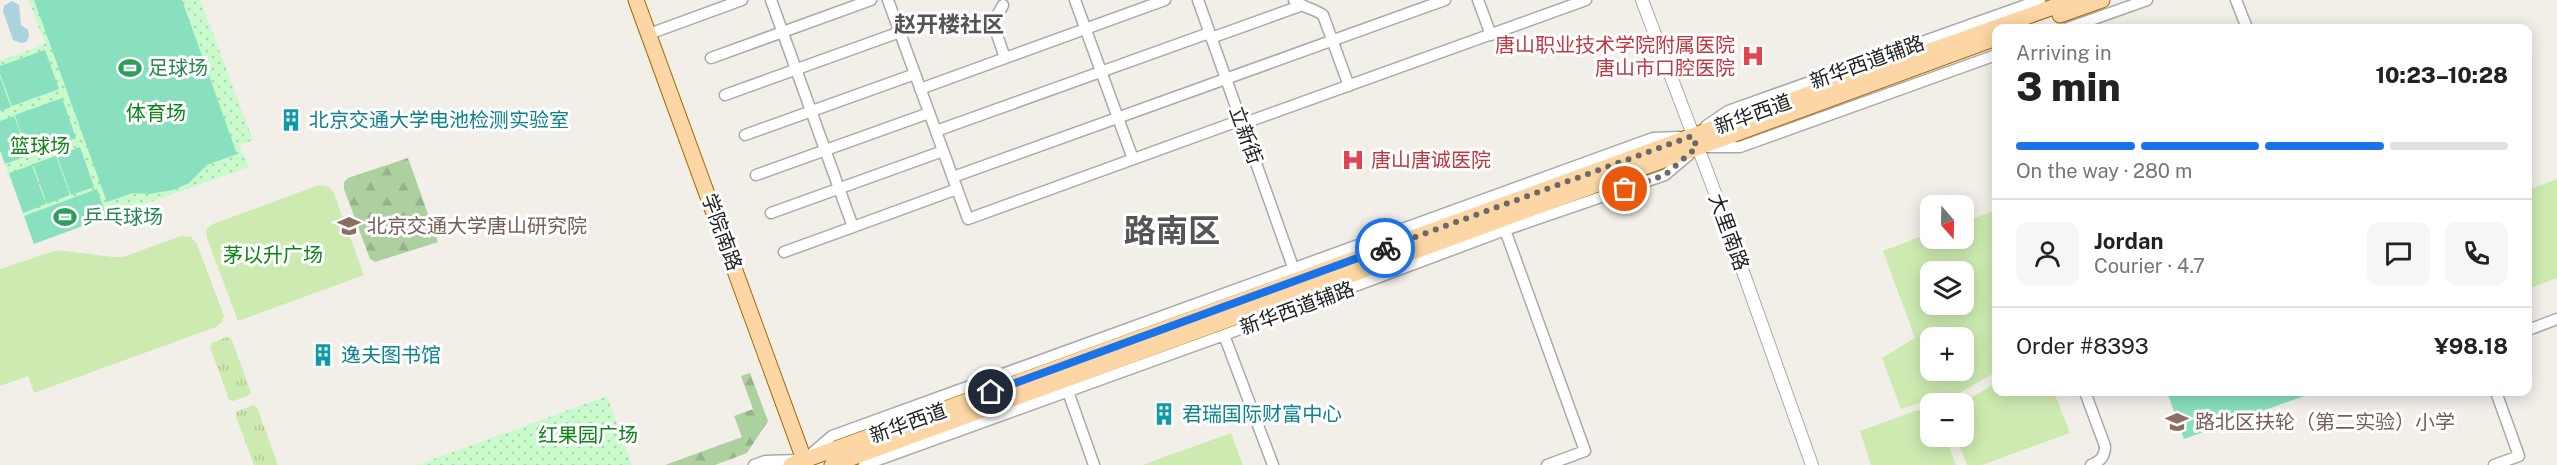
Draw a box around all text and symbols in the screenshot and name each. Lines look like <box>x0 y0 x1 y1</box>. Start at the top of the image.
district label: 赵开楼社区 <box>894 11 1004 37</box>
street label: 新华西道辅路 <box>1807 30 1927 94</box>
place label: 唐山职业技术学院附属医院 唐山市口腔医院 <box>1495 33 1735 80</box>
text: Arriving in <box>2016 41 2111 65</box>
hospital icon: 唐山职业技术学院附属医院 唐山市口腔医院 <box>1740 43 1766 69</box>
sports icon: 足球场 <box>117 55 143 81</box>
place label: 足球场 <box>148 56 208 80</box>
text: 10:23–10:28 <box>2375 62 2508 88</box>
text: 3 min <box>2016 64 2121 110</box>
street label: 新华西道 <box>1711 89 1795 139</box>
park label: 体育场 <box>126 101 186 125</box>
street label: 立新街 <box>1224 103 1268 167</box>
building icon: 北京交通大学电池检测实验室 <box>278 107 304 133</box>
place label: 北京交通大学电池检测实验室 <box>309 108 569 132</box>
park label: 篮球场 <box>10 134 70 158</box>
hospital icon: 唐山唐诚医院 <box>1340 147 1366 173</box>
place label: 唐山唐诚医院 <box>1371 148 1491 172</box>
text: On the way · 280 m <box>2016 159 2192 183</box>
pin <box>1599 163 1650 214</box>
icon: bag <box>1608 172 1641 205</box>
street label: 学院南路 <box>697 190 747 274</box>
street label: 大里南路 <box>1704 190 1754 274</box>
north arrow <box>1920 195 1974 249</box>
map controls <box>1920 195 1974 447</box>
sports icon: 乒乓球场 <box>52 204 78 230</box>
place label: 乒乓球场 <box>83 205 163 229</box>
district label: 路南区 <box>1124 212 1220 249</box>
school or university icon: 北京交通大学唐山研究院 <box>336 213 362 239</box>
place label: 北京交通大学唐山研究院 <box>367 214 587 238</box>
courier <box>1355 218 1415 278</box>
button: person <box>2016 222 2079 285</box>
button: chat <box>2367 222 2430 285</box>
button: phone <box>2445 222 2508 285</box>
text: Jordan <box>2094 228 2163 254</box>
icon: bike <box>1369 232 1402 265</box>
park label: 茅以升广场 <box>223 243 323 267</box>
text: Courier · 4.7 <box>2094 254 2205 278</box>
button: layers <box>1920 261 1974 315</box>
street label: 新华西道辅路 <box>1237 276 1357 340</box>
button: + <box>1920 327 1974 381</box>
text: Order #8393 <box>2016 333 2149 359</box>
text: ¥98.18 <box>2434 333 2508 359</box>
building icon: 逸夫图书馆 <box>310 342 336 368</box>
place label: 逸夫图书馆 <box>341 343 441 367</box>
pin <box>965 366 1016 417</box>
icon: home <box>974 375 1007 408</box>
button: − <box>1920 393 1974 447</box>
street label: 新华西道 <box>866 398 950 448</box>
building icon: 君瑞国际财富中心 <box>1151 401 1177 427</box>
place label: 君瑞国际财富中心 <box>1182 402 1342 426</box>
school or university icon: 路北区扶轮（第二实验）小学 <box>2164 409 2190 435</box>
place label: 路北区扶轮（第二实验）小学 <box>2195 410 2455 434</box>
park label: 红果园广场 <box>538 423 638 447</box>

